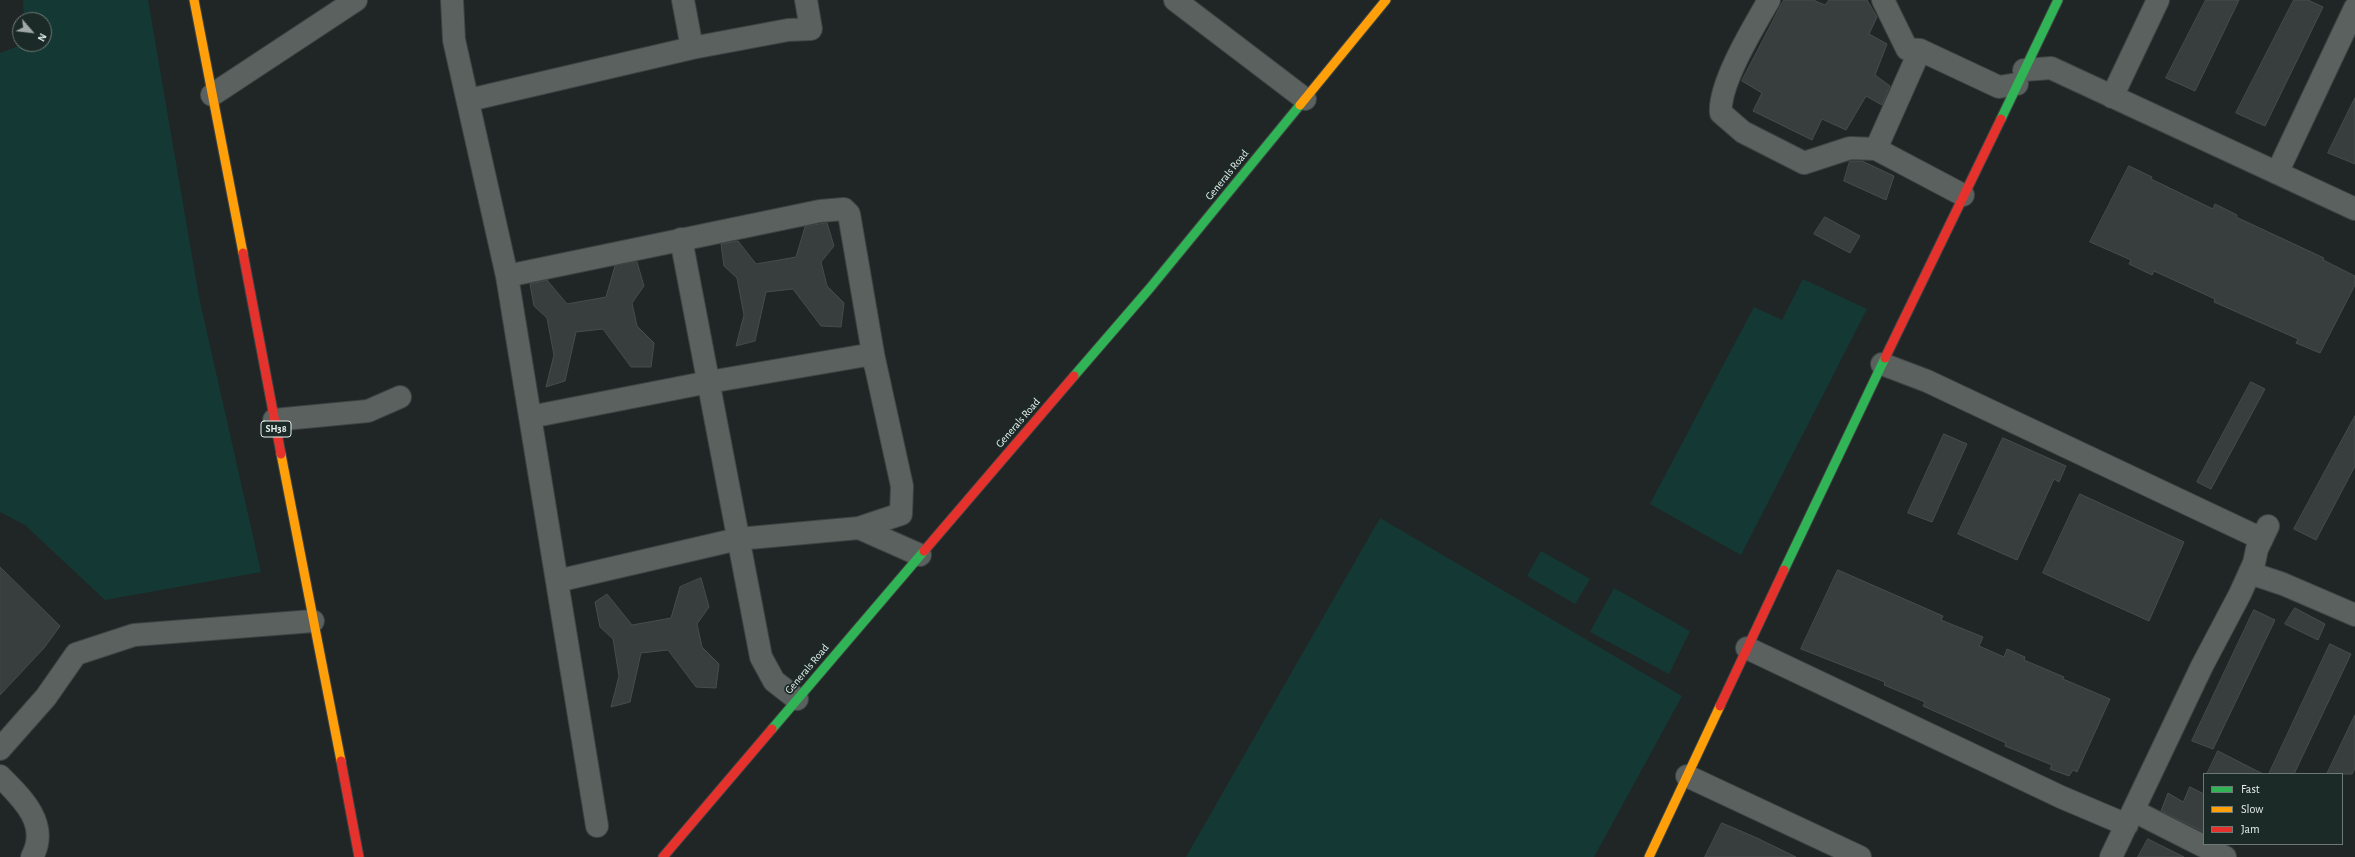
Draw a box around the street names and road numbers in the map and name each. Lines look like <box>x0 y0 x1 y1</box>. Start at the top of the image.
street label: Generals Road <box>1203 147 1251 203</box>
street label: Generals Road <box>993 396 1043 450</box>
road number: SH38 <box>261 421 291 437</box>
street label: Generals Road <box>782 641 832 697</box>

